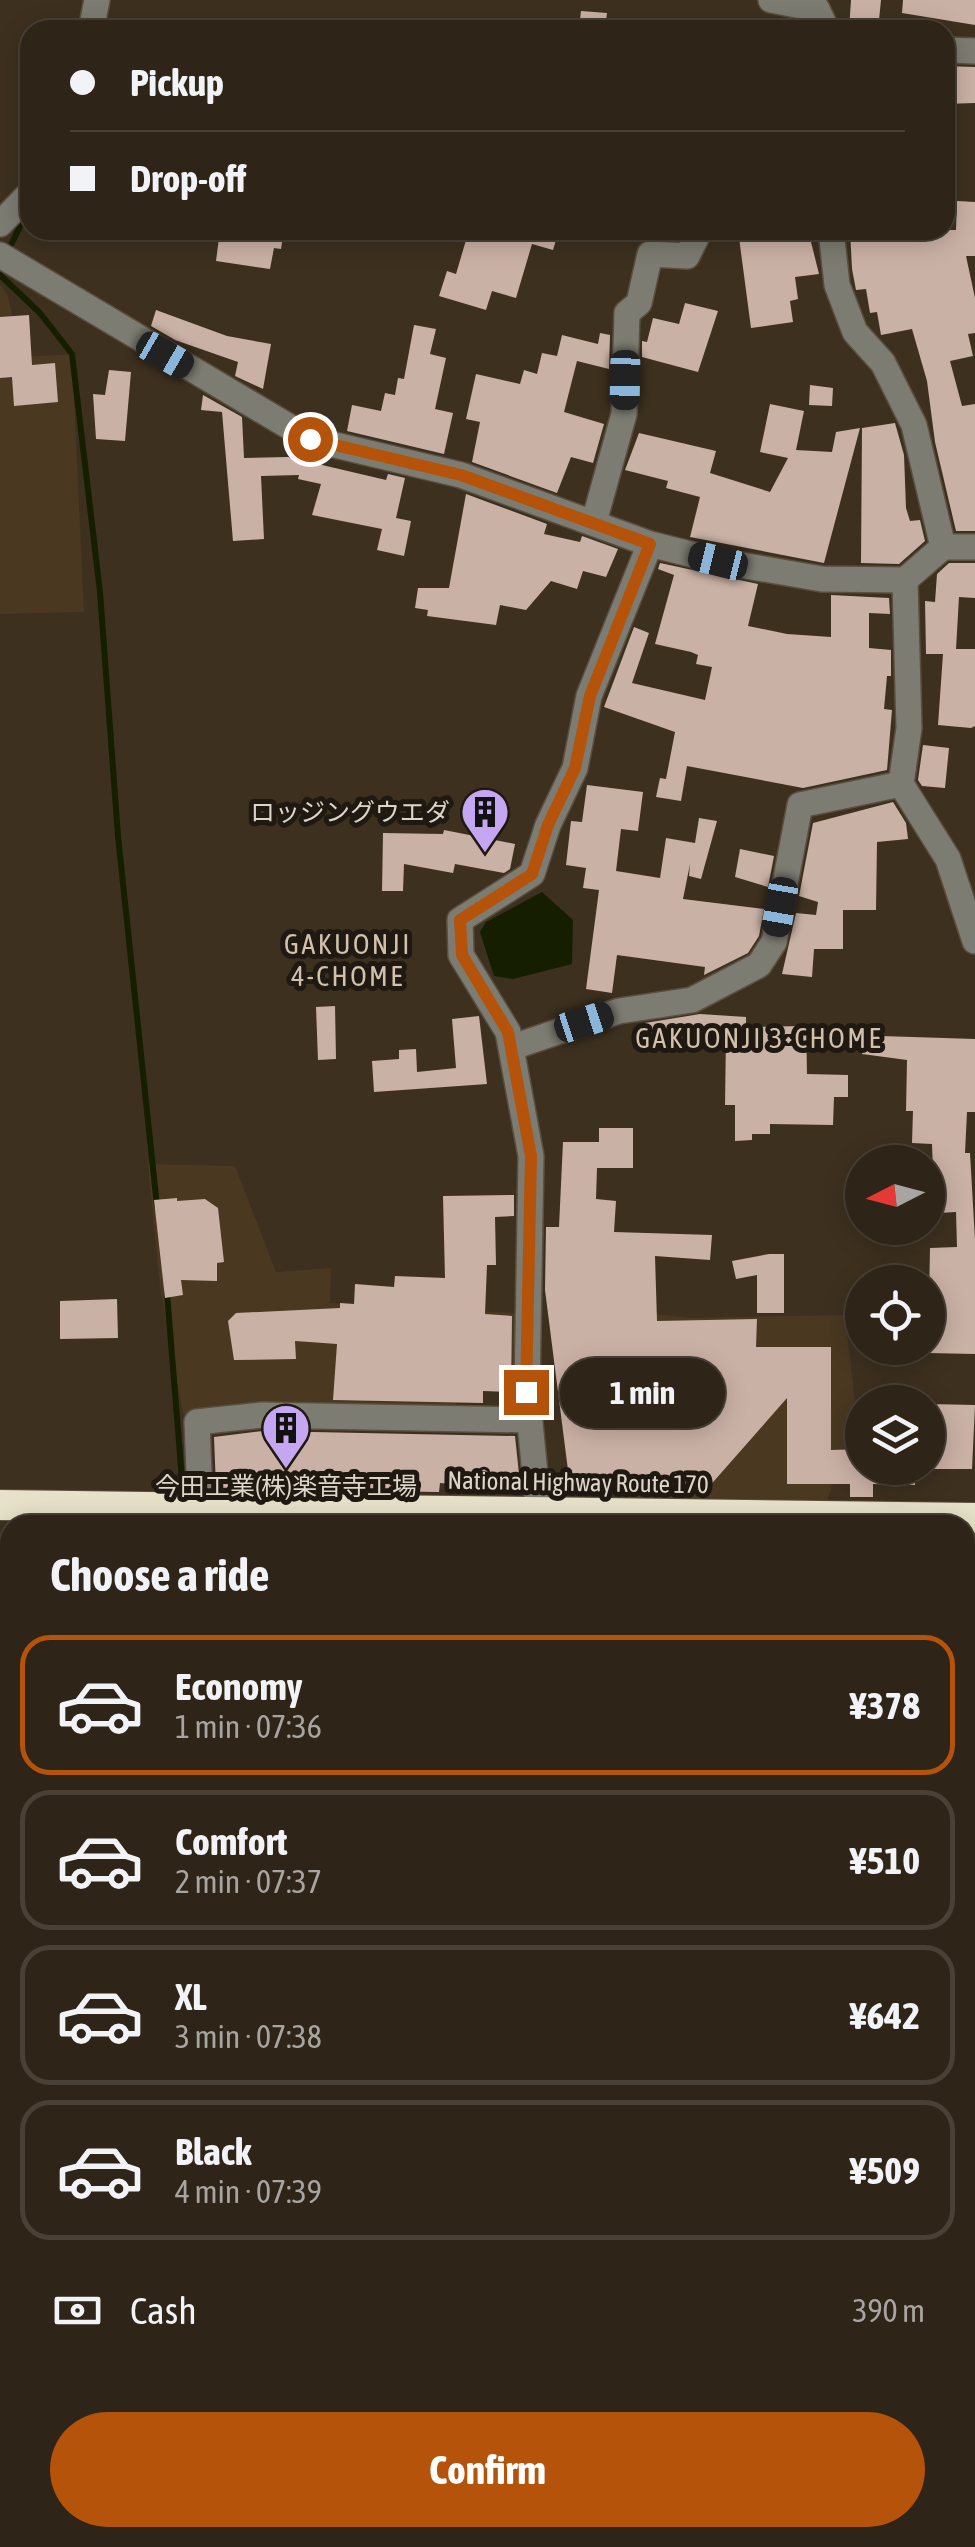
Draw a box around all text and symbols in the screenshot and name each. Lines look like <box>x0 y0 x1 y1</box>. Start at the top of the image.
text: Pickup <box>130 61 224 104</box>
text: Drop-off <box>130 157 246 200</box>
car <box>132 327 198 383</box>
car <box>609 350 641 410</box>
route start <box>288 417 333 462</box>
car <box>685 539 751 583</box>
building icon: ロッジングウエダ <box>459 786 511 854</box>
place label: ロッジングウエダ <box>250 798 450 826</box>
car <box>760 875 800 939</box>
district label: GAKUONJI 4-CHOME <box>284 928 412 992</box>
car <box>551 998 617 1046</box>
district label: GAKUONJI 3-CHOME <box>635 1022 883 1054</box>
north arrow <box>845 1145 945 1245</box>
map controls <box>845 1145 945 1485</box>
button: locate <box>845 1265 945 1365</box>
callout: 1 min <box>561 1357 726 1427</box>
route end <box>504 1370 549 1415</box>
text: 1 min <box>610 1374 675 1411</box>
button: layers <box>845 1385 945 1485</box>
building icon: 今田工業(株)楽音寺工場 <box>260 1402 312 1470</box>
street label: National Highway Route 170 <box>447 1466 709 1498</box>
place label: 今田工業(株)楽音寺工場 <box>155 1472 417 1500</box>
text: Choose a ride <box>50 1549 269 1601</box>
icon: car <box>55 1660 145 1750</box>
text: Economy <box>175 1665 302 1708</box>
text: ¥378 <box>850 1684 920 1727</box>
text: 1 min · 07:36 <box>175 1708 322 1745</box>
icon: car <box>55 1815 145 1905</box>
text: Comfort <box>175 1820 287 1863</box>
text: ¥510 <box>850 1839 920 1882</box>
text: 2 min · 07:37 <box>175 1863 322 1900</box>
icon: car <box>55 1970 145 2060</box>
text: XL <box>175 1975 207 2018</box>
text: ¥642 <box>850 1994 920 2037</box>
text: 3 min · 07:38 <box>175 2018 322 2055</box>
icon: car <box>55 2125 145 2215</box>
text: Black <box>175 2130 252 2173</box>
text: ¥509 <box>850 2149 920 2192</box>
text: 4 min · 07:39 <box>175 2173 322 2210</box>
icon: cash <box>50 2283 105 2338</box>
text: Cash <box>130 2289 197 2332</box>
text: 390 m <box>852 2292 925 2329</box>
button: Confirm <box>50 2412 925 2527</box>

